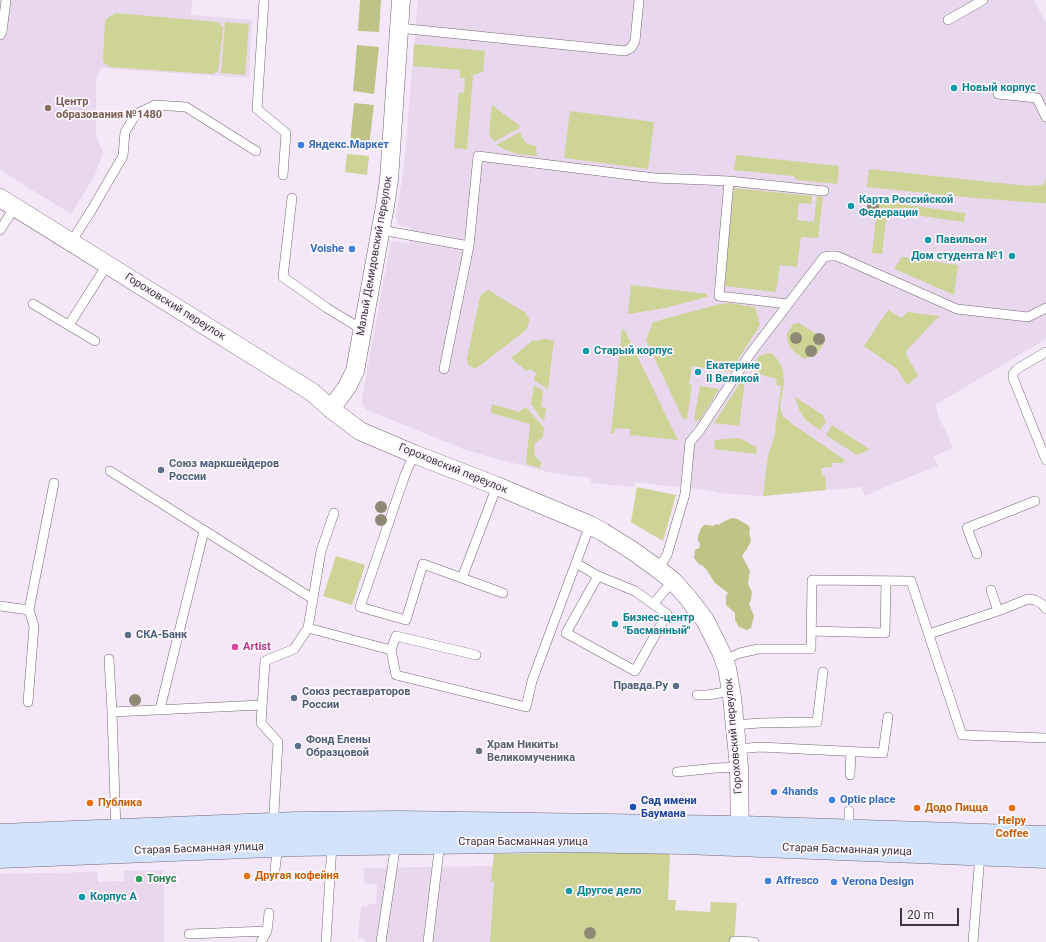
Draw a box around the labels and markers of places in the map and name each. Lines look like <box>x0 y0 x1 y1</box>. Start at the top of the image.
place label: Новый корпус <box>962 81 1036 95</box>
marker: Новый корпус <box>949 83 959 93</box>
place label: Центр образования №1480 <box>56 95 162 121</box>
marker: Центр образования №1480 <box>43 103 53 113</box>
place label: Яндекс.Маркет <box>309 138 389 152</box>
marker: Яндекс.Маркет <box>296 140 306 150</box>
place label: Карта Российской Федерации <box>859 193 953 219</box>
marker: Карта Российской Федерации <box>846 201 856 211</box>
place label: Павильон <box>936 233 987 247</box>
marker: Павильон <box>923 235 933 245</box>
place label: Voishe <box>310 242 344 256</box>
marker: Voishe <box>347 244 357 254</box>
place label: Дом студента №1 <box>911 249 1004 263</box>
marker: Дом студента №1 <box>1007 251 1017 261</box>
place label: Старый корпуc <box>594 344 673 358</box>
marker: Старый корпуc <box>581 346 591 356</box>
place label: Екатерине II Великой <box>706 359 760 385</box>
marker: Екатерине II Великой <box>693 367 703 377</box>
place label: Союз маркшейдеров России <box>169 457 279 483</box>
marker: Союз маркшейдеров России <box>156 465 166 475</box>
place label: Бизнес-центр "Басманный" <box>623 611 695 637</box>
marker: Бизнес-центр "Басманный" <box>610 619 620 629</box>
place label: СКА-Банк <box>136 628 187 642</box>
marker: СКА-Банк <box>123 630 133 640</box>
place label: Artist <box>243 640 271 654</box>
marker: Artist <box>230 642 240 652</box>
place label: Правда.Ру <box>613 679 668 693</box>
marker: Правда.Ру <box>671 681 681 691</box>
place label: Союз реставраторов России <box>302 685 410 711</box>
marker: Союз реставраторов России <box>289 693 299 703</box>
place label: Фонд Елены Образцовой <box>306 733 371 759</box>
place label: Храм Никиты Великомученика <box>487 738 575 764</box>
marker: Фонд Елены Образцовой <box>293 741 303 751</box>
marker: Храм Никиты Великомученика <box>474 746 484 756</box>
place label: 4hands <box>782 785 818 799</box>
marker: 4hands <box>769 787 779 797</box>
place label: Optic place <box>840 793 896 807</box>
place label: Сад имени Баумана <box>641 794 697 820</box>
marker: Optic place <box>827 795 837 805</box>
place label: Публика <box>98 796 142 810</box>
marker: Публика <box>85 798 95 808</box>
place label: Додо Пицца <box>925 801 988 815</box>
marker: Сад имени Баумана <box>628 802 638 812</box>
marker: Додо Пицца <box>912 803 922 813</box>
marker: Helpy Coffee <box>1007 803 1017 813</box>
place label: Helpy Coffee <box>995 814 1029 840</box>
place label: Другая кофейня <box>255 869 339 883</box>
marker: Другая кофейня <box>242 871 252 881</box>
place label: Тонус <box>147 872 177 886</box>
marker: Тонус <box>134 874 144 884</box>
place label: Affresco <box>776 874 819 888</box>
place label: Verona Design <box>842 875 914 889</box>
marker: Affresco <box>763 876 773 886</box>
marker: Verona Design <box>829 877 839 887</box>
place label: Другое дело <box>577 884 642 898</box>
marker: Другое дело <box>564 886 574 896</box>
place label: Корпус А <box>90 890 137 904</box>
marker: Корпус А <box>77 892 87 902</box>

